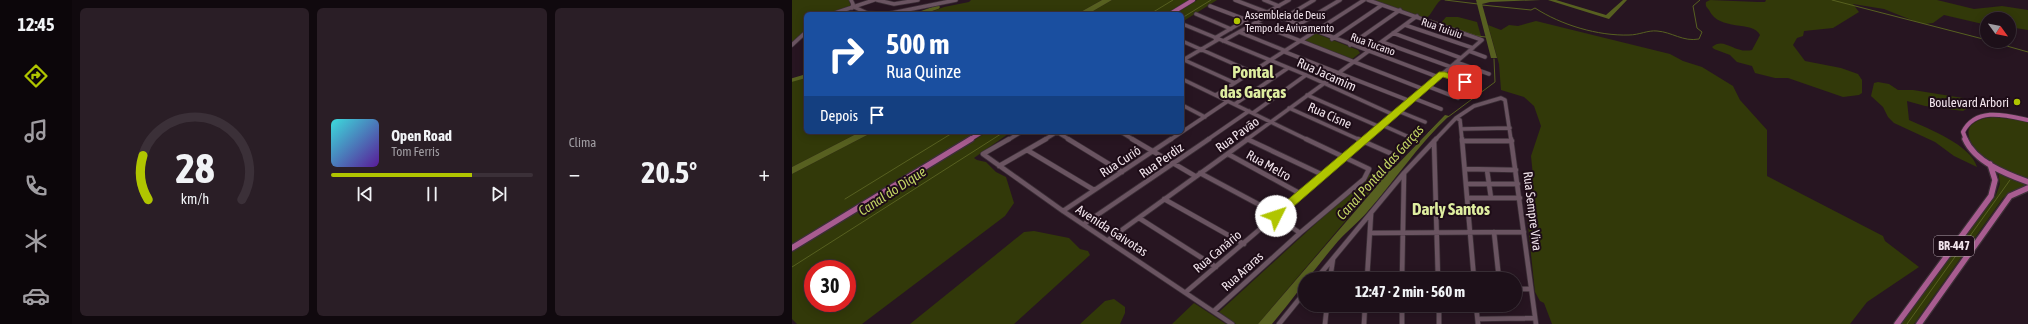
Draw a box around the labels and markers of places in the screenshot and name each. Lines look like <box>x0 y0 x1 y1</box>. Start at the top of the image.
place label: Assembleia de Deus Tempo de Avivamento <box>1245 9 1334 34</box>
marker: Assembleia de Deus Tempo de Avivamento <box>1232 16 1242 26</box>
pin <box>1448 65 1482 99</box>
place label: Boulevard Arbori <box>1929 95 2009 110</box>
marker: Boulevard Arbori <box>2012 97 2022 107</box>

